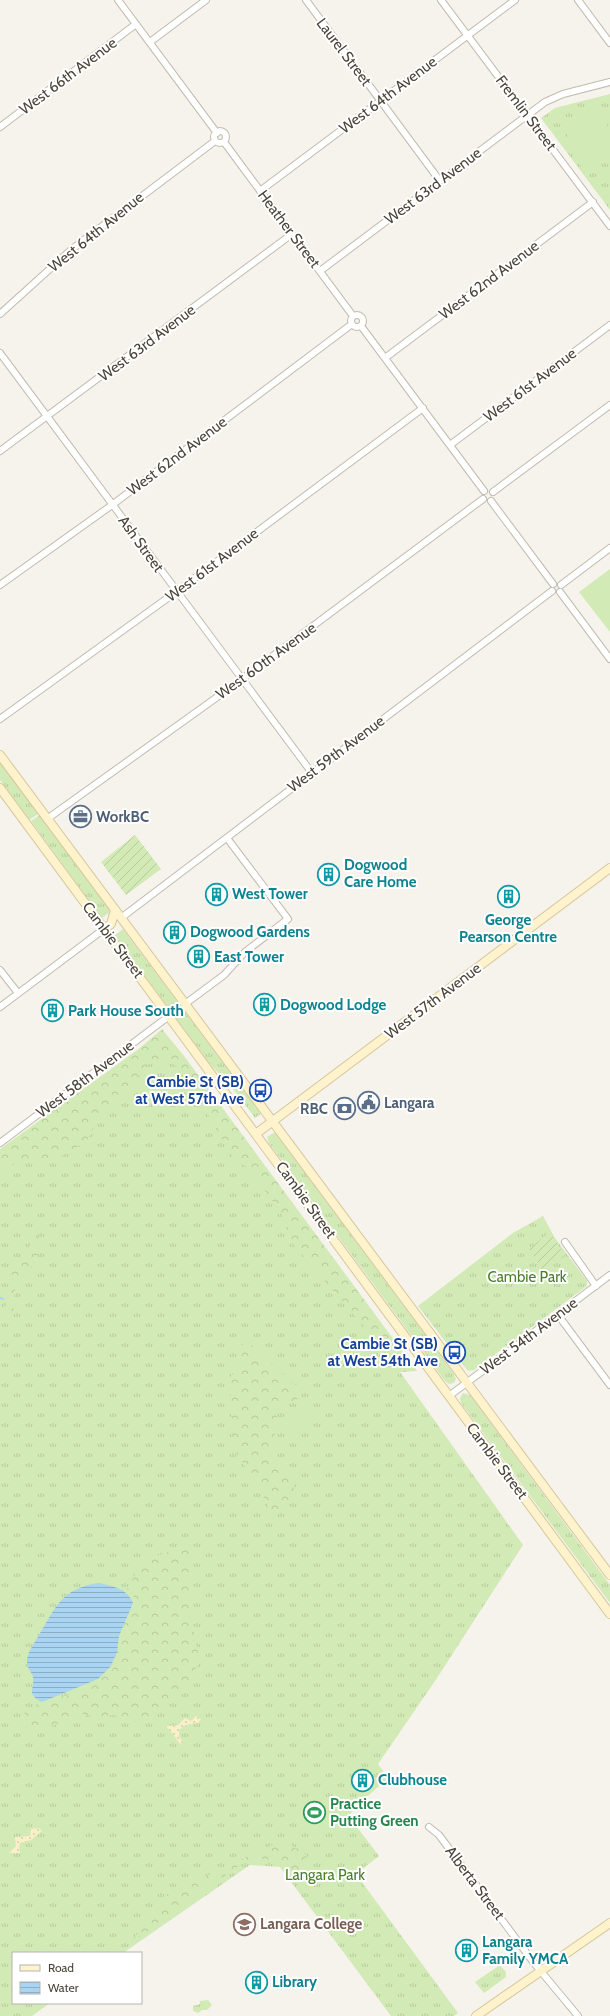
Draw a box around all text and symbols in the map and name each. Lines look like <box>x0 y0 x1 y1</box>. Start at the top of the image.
street label: Laurel Street <box>313 15 375 89</box>
street label: West 66th Avenue <box>16 33 120 118</box>
street label: West 64th Avenue <box>336 52 440 137</box>
street label: Fremlin Street <box>492 72 560 154</box>
street label: West 63rd Avenue <box>381 144 485 228</box>
street label: Heather Street <box>254 187 324 271</box>
street label: West 64th Avenue <box>45 188 147 276</box>
street label: West 62nd Avenue <box>436 237 543 323</box>
street label: West 63rd Avenue <box>95 301 199 385</box>
street label: West 61st Avenue <box>480 344 580 426</box>
street label: West 62nd Avenue <box>124 413 231 499</box>
street label: Ash Street <box>114 512 168 576</box>
street label: West 61st Avenue <box>162 524 262 606</box>
street label: West 60th Avenue <box>213 619 320 703</box>
street label: West 59th Avenue <box>284 712 388 796</box>
office icon: WorkBC <box>67 804 93 830</box>
place label: WorkBC <box>96 808 149 826</box>
place label: Dogwood Care Home <box>344 856 417 891</box>
building icon: Dogwood Care Home <box>316 861 342 887</box>
building icon: West Tower <box>203 881 229 907</box>
building icon: George Pearson Centre <box>495 884 521 910</box>
place label: West Tower <box>232 885 308 903</box>
street label: Cambie Street <box>79 898 147 982</box>
place label: George Pearson Centre <box>459 911 557 946</box>
building icon: Dogwood Gardens <box>162 919 188 945</box>
place label: Dogwood Gardens <box>190 923 310 941</box>
building icon: East Tower <box>186 944 212 970</box>
place label: East Tower <box>214 948 284 966</box>
street label: West 57th Avenue <box>381 959 485 1043</box>
building icon: Dogwood Lodge <box>251 992 277 1018</box>
place label: Dogwood Lodge <box>280 996 387 1014</box>
building icon: Park House South <box>40 998 66 1024</box>
place label: Park House South <box>68 1002 184 1020</box>
street label: West 58th Avenue <box>33 1036 137 1121</box>
place label: Cambie St (SB) at West 57th Ave <box>135 1073 244 1108</box>
bus stop icon: Cambie St (SB) at West 57th Ave <box>247 1078 273 1104</box>
public building icon: Langara <box>356 1090 382 1116</box>
place label: Langara <box>384 1094 435 1112</box>
bank icon: RBC <box>331 1096 357 1122</box>
place label: RBC <box>300 1100 328 1118</box>
street label: Cambie Street <box>272 1158 340 1242</box>
park label: Cambie Park <box>487 1268 567 1286</box>
street label: West 54th Avenue <box>477 1293 581 1378</box>
place label: Cambie St (SB) at West 54th Ave <box>328 1335 438 1370</box>
bus stop icon: Cambie St (SB) at West 54th Ave <box>441 1340 467 1366</box>
street label: Cambie Street <box>463 1419 531 1503</box>
building icon: Clubhouse <box>350 1767 376 1793</box>
place label: Clubhouse <box>378 1771 447 1789</box>
place label: Practice Putting Green <box>330 1795 419 1830</box>
sports icon: Practice Putting Green <box>301 1800 327 1826</box>
street label: Alberta Street <box>441 1843 509 1923</box>
park label: Langara Park <box>285 1866 365 1884</box>
school or university icon: Langara College <box>231 1911 257 1937</box>
place label: Langara College <box>260 1915 362 1933</box>
place label: Langara Family YMCA <box>482 1933 569 1968</box>
building icon: Langara Family YMCA <box>454 1938 480 1964</box>
legend <box>12 1952 142 2004</box>
text: Road <box>48 1960 74 1975</box>
building icon: Library <box>243 1969 269 1995</box>
place label: Library <box>272 1973 318 1991</box>
text: Water <box>48 1980 79 1995</box>

